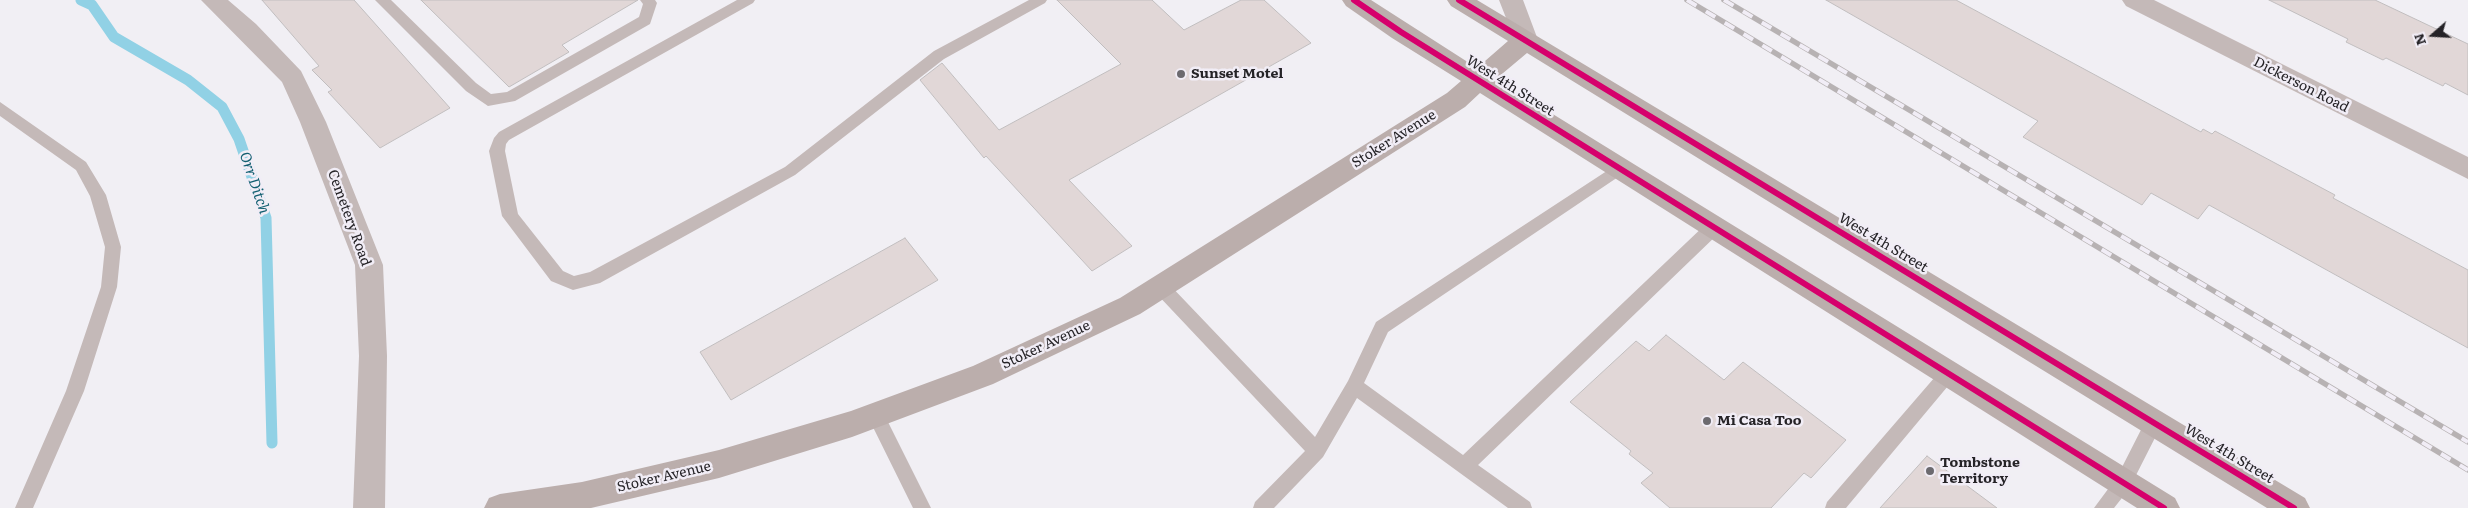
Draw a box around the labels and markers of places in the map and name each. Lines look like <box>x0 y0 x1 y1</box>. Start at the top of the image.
place label: Sunset Motel <box>1191 66 1283 82</box>
marker: Sunset Motel <box>1175 68 1187 80</box>
place label: Mi Casa Too <box>1717 413 1802 429</box>
marker: Mi Casa Too <box>1701 415 1713 427</box>
place label: Tombstone Territory <box>1940 455 2020 488</box>
marker: Tombstone Territory <box>1924 465 1936 477</box>

